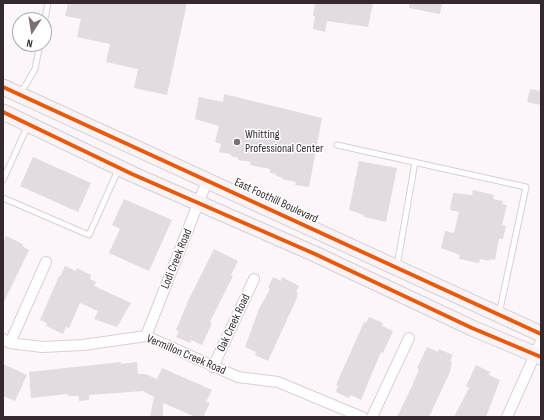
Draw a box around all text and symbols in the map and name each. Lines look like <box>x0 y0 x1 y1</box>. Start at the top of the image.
north arrow <box>12 12 52 52</box>
text: N <box>25 36 34 50</box>
place label: Whitting Professional Center <box>245 128 323 156</box>
marker: Whitting Professional Center <box>232 137 242 147</box>
street label: East Foothill Boulevard <box>232 175 320 227</box>
street label: Lodi Creek Road <box>158 227 196 291</box>
street label: Oak Creek Road <box>214 292 254 354</box>
street label: Vermillon Creek Road <box>144 332 228 378</box>

